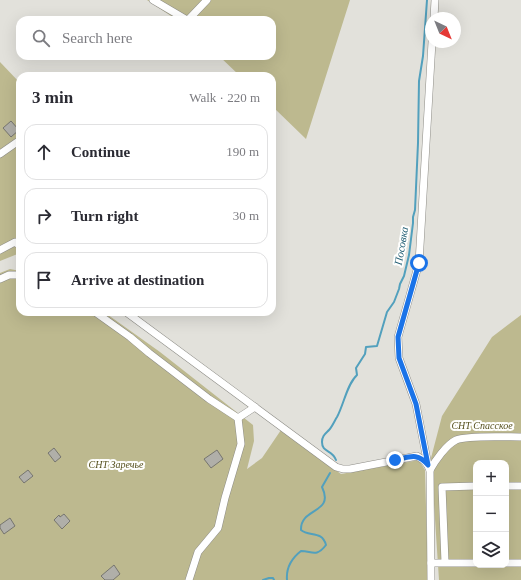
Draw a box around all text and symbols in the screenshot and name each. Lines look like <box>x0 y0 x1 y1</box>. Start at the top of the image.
north arrow <box>425 12 461 48</box>
search box <box>16 16 276 60</box>
icon: search <box>30 27 52 49</box>
text: Search here <box>62 30 132 46</box>
text: 3 min <box>32 88 73 107</box>
text: Walk · 220 m <box>189 90 260 105</box>
icon: ahead <box>33 141 55 163</box>
text: Continue <box>71 144 130 160</box>
text: 190 m <box>226 144 259 159</box>
icon: right <box>33 205 55 227</box>
text: Turn right <box>71 208 138 224</box>
text: 30 m <box>233 208 259 223</box>
water label: Посовка <box>392 225 410 267</box>
route start <box>410 254 428 272</box>
icon: arrive <box>33 269 55 291</box>
text: Arrive at destination <box>71 272 204 288</box>
park label: СНТ Спасское <box>451 420 513 431</box>
route end <box>386 451 404 469</box>
park label: СНТ Заречье <box>89 459 144 470</box>
map controls <box>473 460 509 568</box>
button: + <box>473 460 509 496</box>
button: − <box>473 496 509 532</box>
button: layers <box>473 532 509 568</box>

